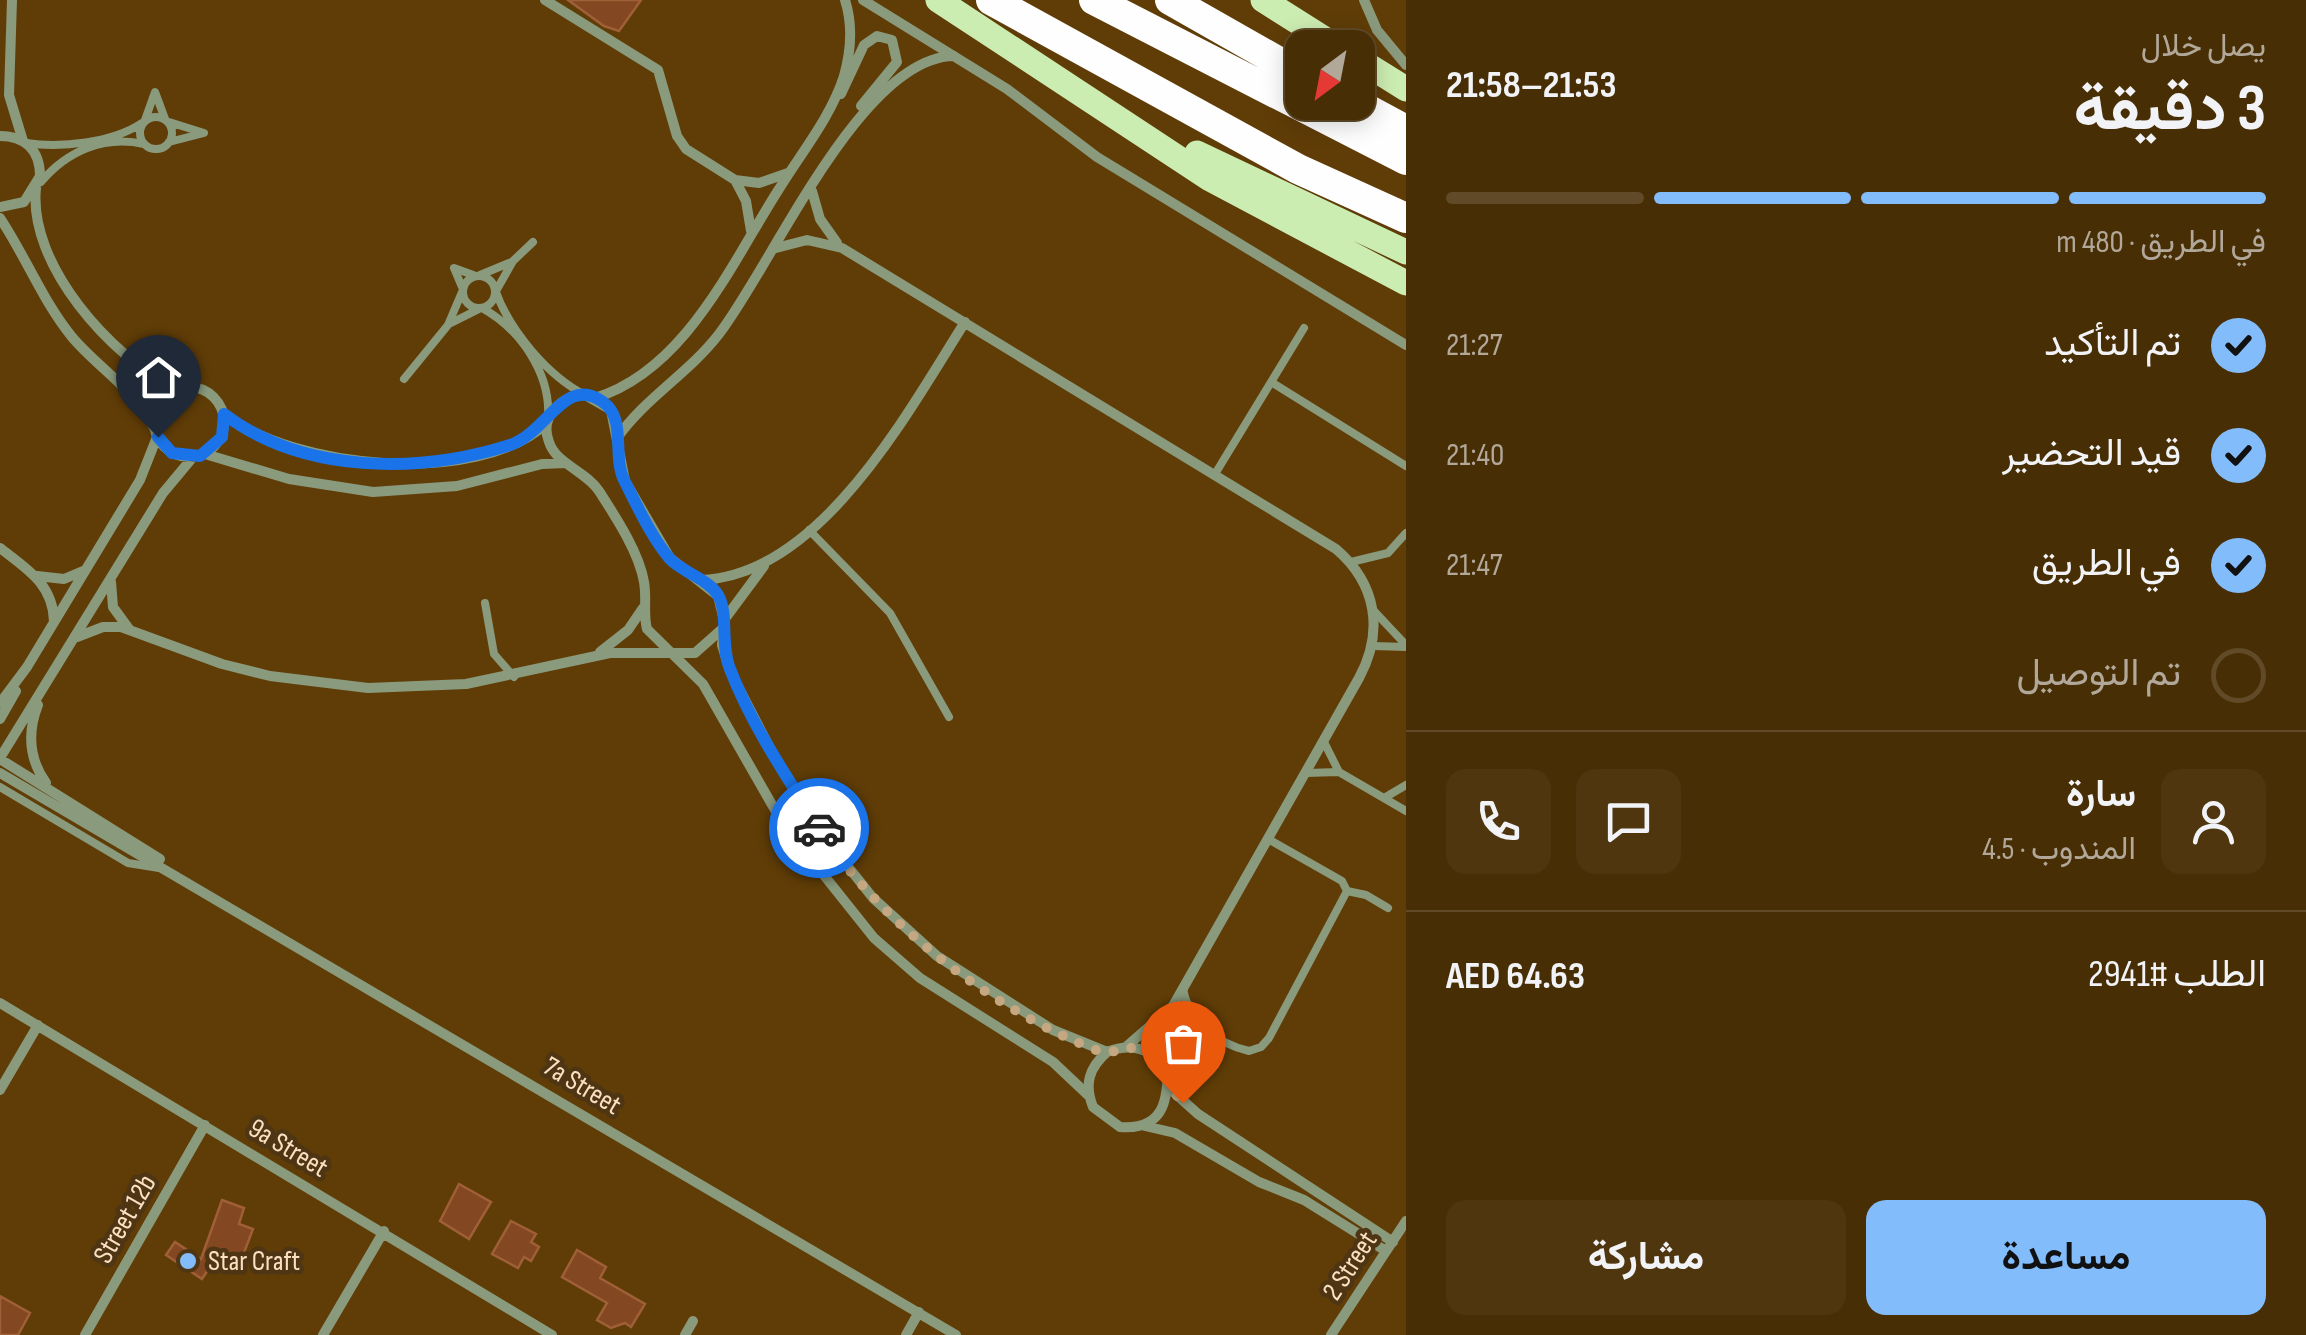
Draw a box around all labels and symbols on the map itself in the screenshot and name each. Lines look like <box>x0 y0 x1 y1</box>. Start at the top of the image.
north arrow <box>1285 30 1375 120</box>
pin <box>116 335 201 438</box>
courier <box>769 778 869 878</box>
pin <box>1141 1001 1226 1104</box>
street label: 7a Street <box>537 1050 627 1122</box>
street label: 9a Street <box>242 1112 334 1184</box>
street label: Street 12b <box>87 1169 163 1269</box>
street label: 2 Street <box>1316 1226 1384 1306</box>
place label: Star Craft <box>208 1245 300 1278</box>
marker: Star Craft <box>177 1250 199 1272</box>

